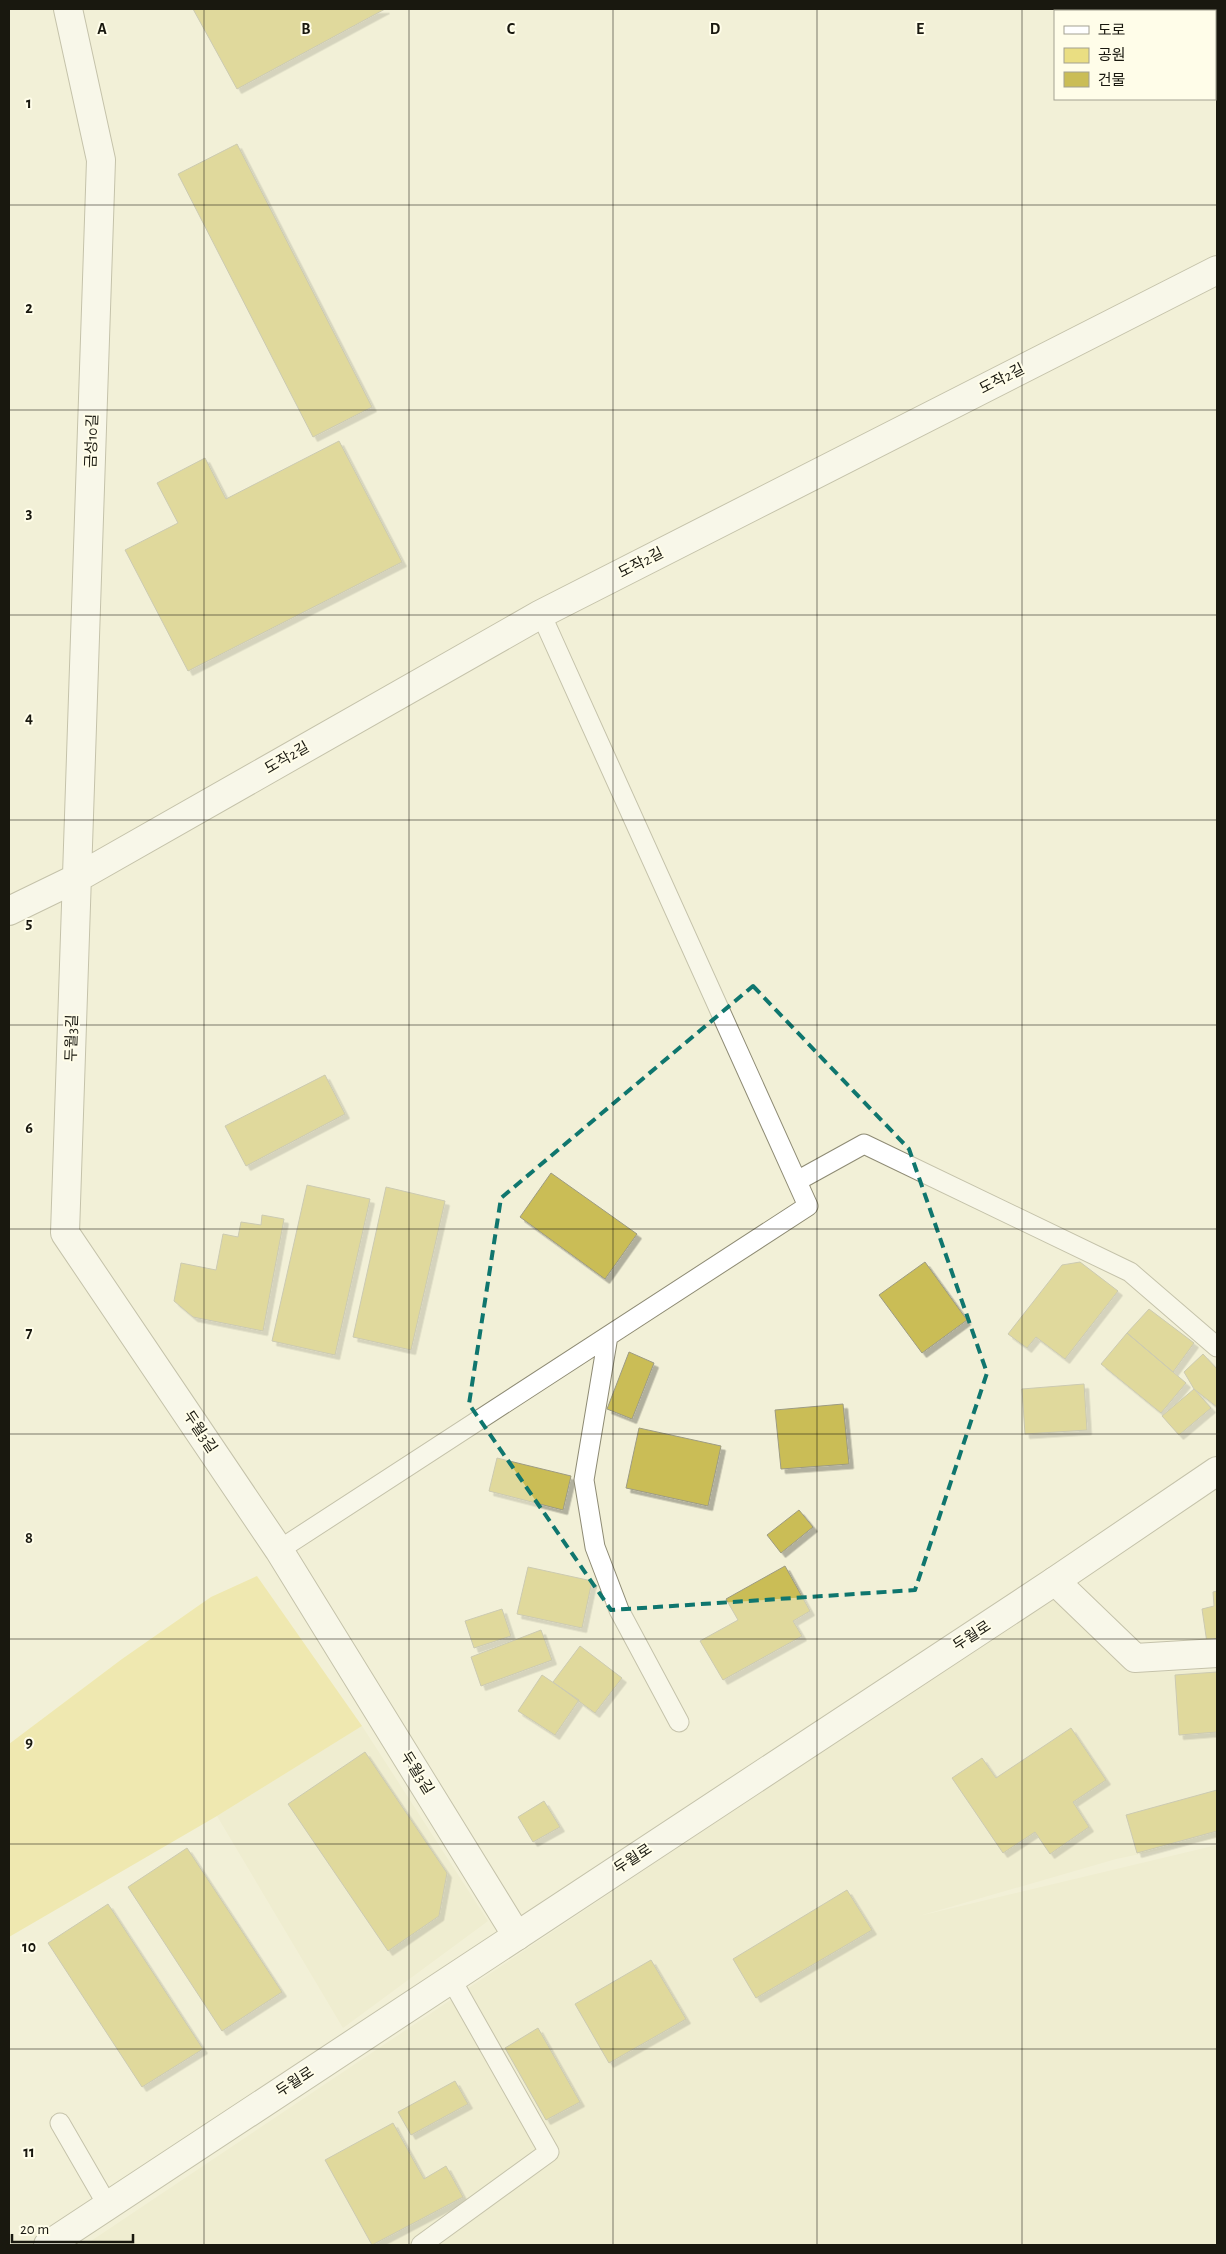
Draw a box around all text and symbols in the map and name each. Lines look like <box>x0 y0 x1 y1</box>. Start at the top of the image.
legend <box>1054 10 1216 100</box>
text: A <box>97 21 107 37</box>
text: B <box>301 21 311 37</box>
text: C <box>507 21 516 37</box>
text: D <box>710 21 721 37</box>
text: E <box>916 21 924 37</box>
text: 도로 <box>1098 23 1126 38</box>
text: 공원 <box>1098 47 1126 63</box>
text: 건물 <box>1098 72 1126 88</box>
text: 1 <box>26 95 32 111</box>
text: 2 <box>25 300 33 316</box>
street label: 도작2길 <box>977 360 1027 397</box>
street label: 금성10길 <box>83 413 100 468</box>
text: 3 <box>26 505 33 521</box>
street label: 도작2길 <box>616 544 666 581</box>
text: 4 <box>25 710 33 726</box>
street label: 도작2길 <box>262 739 312 777</box>
text: 5 <box>26 915 33 931</box>
street label: 두월3길 <box>63 1014 80 1062</box>
text: 6 <box>25 1120 33 1136</box>
text: 7 <box>26 1325 33 1341</box>
street label: 두월3길 <box>180 1408 220 1456</box>
text: 8 <box>25 1530 33 1546</box>
street label: 두월로 <box>950 1618 993 1654</box>
text: 9 <box>25 1734 33 1750</box>
street label: 두월3길 <box>398 1748 437 1797</box>
street label: 두월로 <box>611 1841 654 1877</box>
text: 10 <box>22 1939 36 1955</box>
street label: 두월로 <box>273 2064 316 2100</box>
text: 11 <box>23 2144 35 2160</box>
scale bar <box>12 2212 134 2244</box>
text: 20 m <box>20 2222 49 2237</box>

